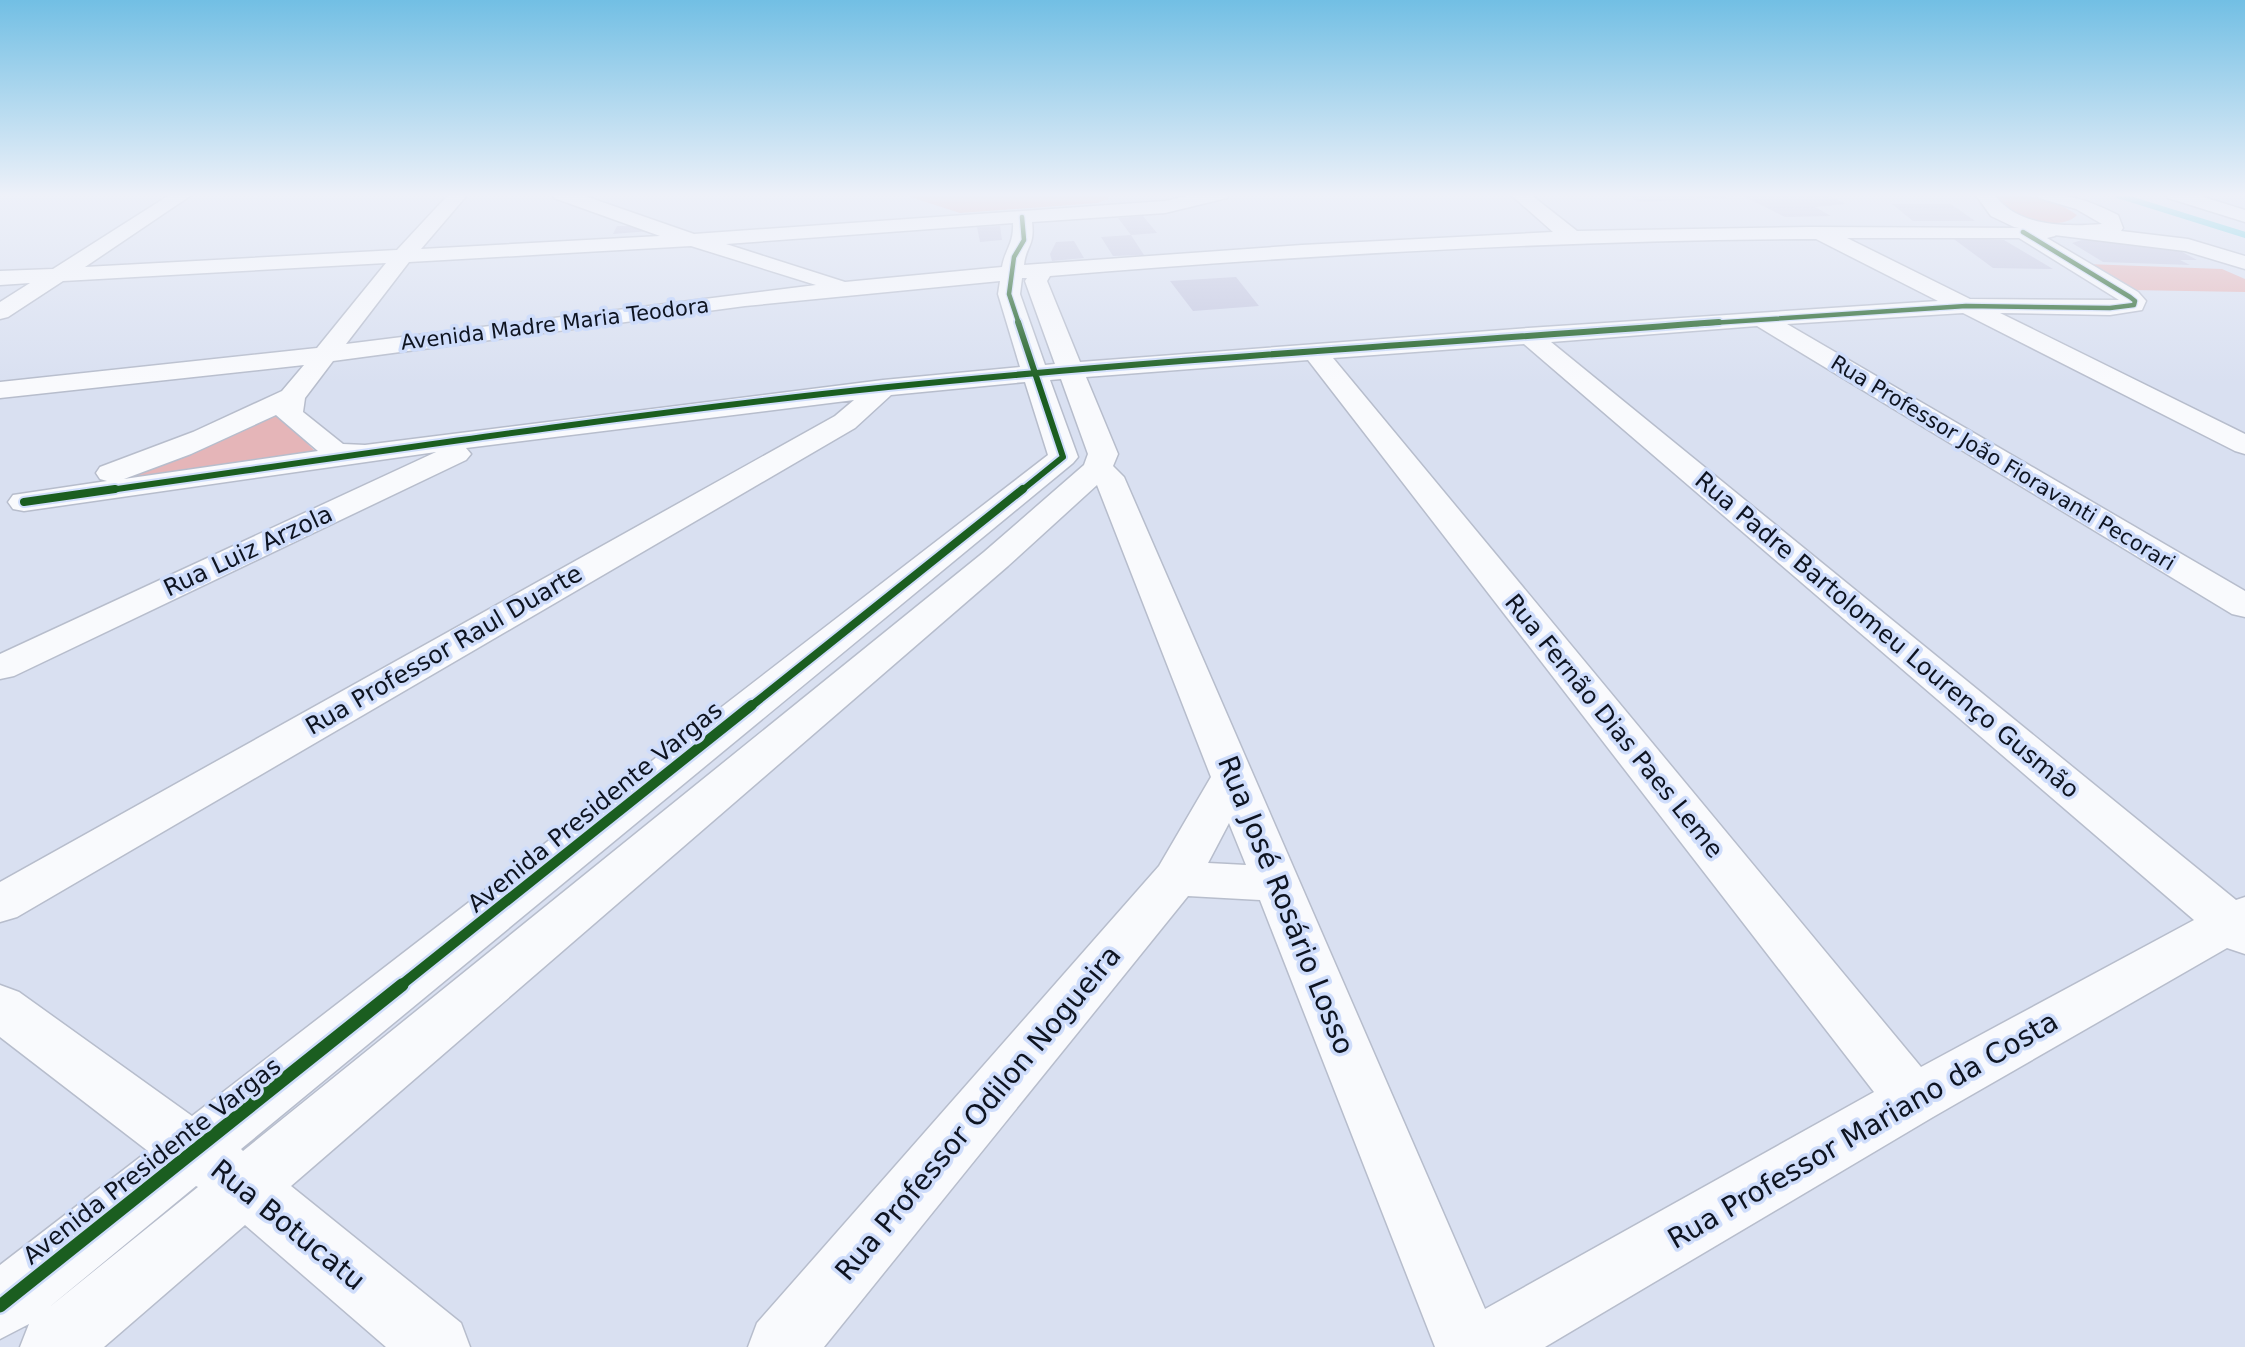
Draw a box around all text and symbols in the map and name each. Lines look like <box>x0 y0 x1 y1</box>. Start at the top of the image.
street label: Avenida Madre Maria Teodora <box>400 293 710 355</box>
street label: Rua Professor João Fioravanti Pecorari <box>1827 351 2179 575</box>
street label: Rua Padre Bartolomeu Lourenço Gusmão <box>1689 466 2085 804</box>
street label: Rua Luiz Arzola <box>159 500 337 602</box>
street label: Rua Professor Raul Duarte <box>301 559 587 741</box>
street label: Rua Fernão Dias Paes Leme <box>1499 589 1729 863</box>
street label: Avenida Presidente Vargas <box>462 696 728 918</box>
street label: Rua José Rosário Losso <box>1211 751 1361 1059</box>
street label: Rua Professor Odilon Nogueira <box>828 939 1128 1287</box>
street label: Rua Professor Mariano da Costa <box>1662 1004 2064 1256</box>
street label: Avenida Presidente Vargas <box>18 1052 286 1270</box>
street label: Rua Botucatu <box>204 1153 372 1297</box>

